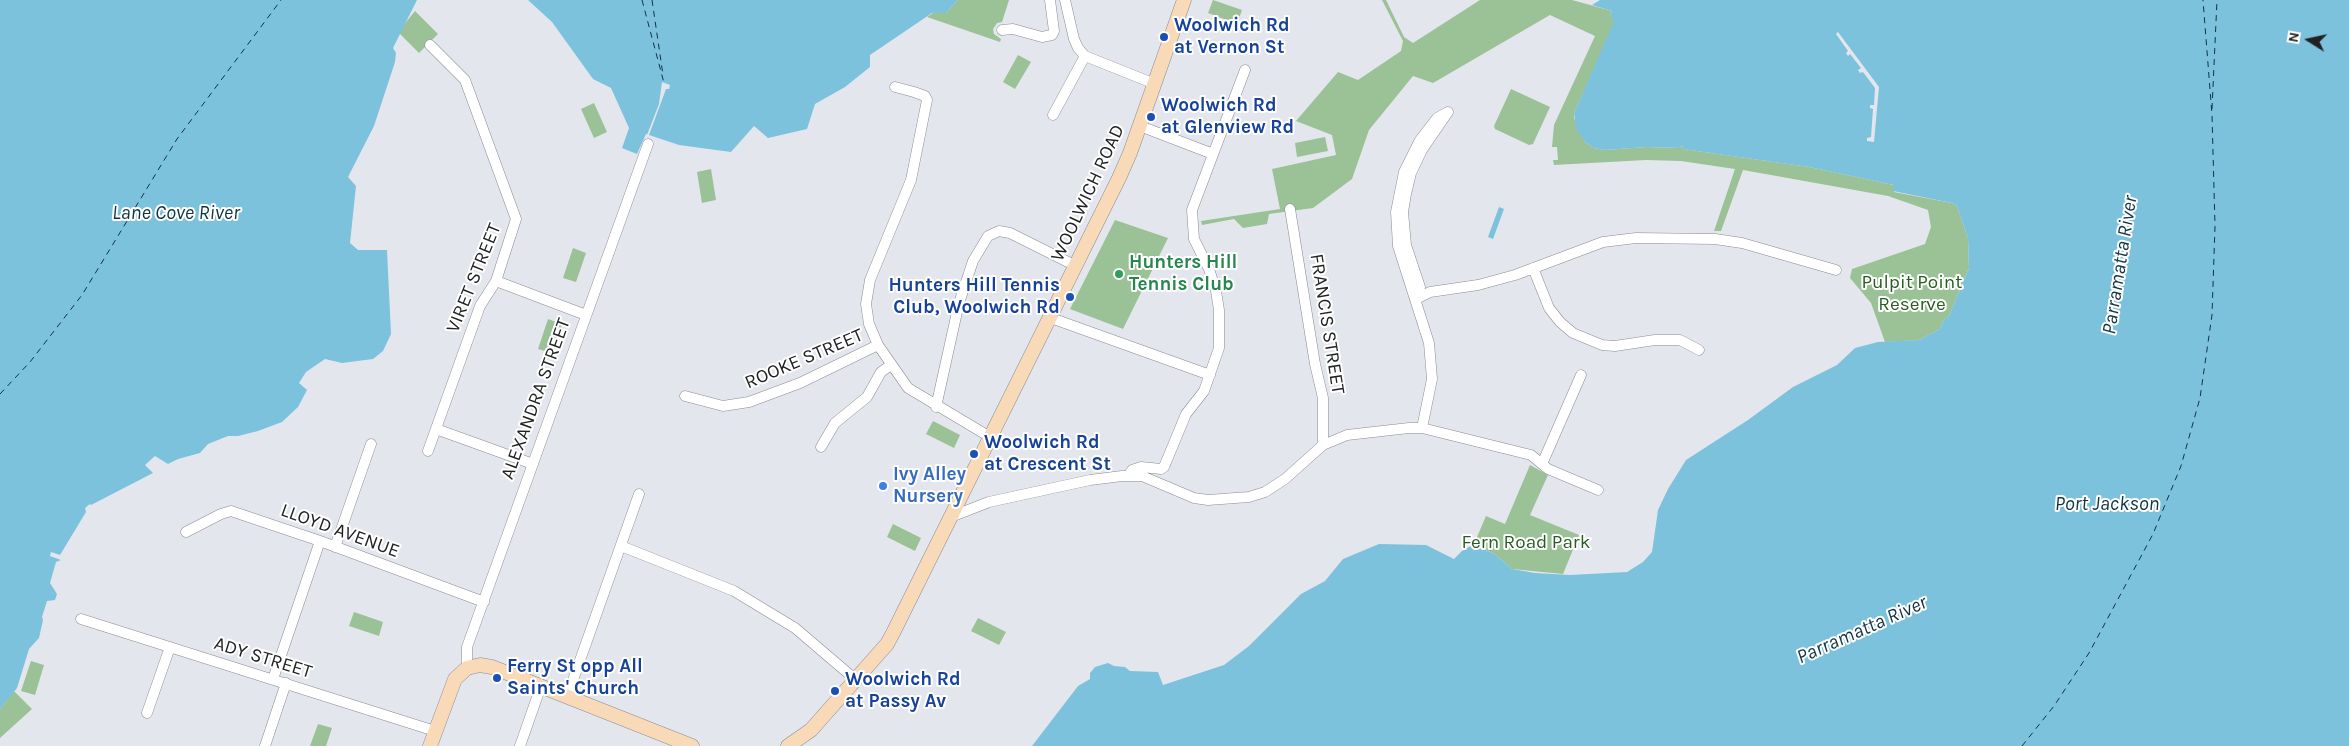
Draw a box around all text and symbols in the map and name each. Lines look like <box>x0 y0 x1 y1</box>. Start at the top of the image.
place label: Woolwich Rd at Vernon St <box>1174 15 1290 59</box>
north arrow <box>2284 15 2334 65</box>
marker: Woolwich Rd at Vernon St <box>1158 31 1170 43</box>
text: N <box>2284 31 2303 44</box>
place label: Woolwich Rd at Glenview Rd <box>1161 95 1294 139</box>
marker: Woolwich Rd at Glenview Rd <box>1145 111 1157 123</box>
street label: WOOLWICH ROAD <box>1046 121 1130 265</box>
water label: Parramatta River <box>2097 194 2143 336</box>
water label: Lane Cove River <box>112 201 240 225</box>
street label: VIRET STREET <box>442 220 506 336</box>
place label: Hunters Hill Tennis Club <box>1129 252 1237 296</box>
street label: FRANCIS STREET <box>1305 252 1349 396</box>
marker: Hunters Hill Tennis Club <box>1113 268 1125 280</box>
park label: Pulpit Point Reserve <box>1862 272 1962 316</box>
place label: Hunters Hill Tennis Club, Woolwich Rd <box>888 275 1060 319</box>
marker: Hunters Hill Tennis Club, Woolwich Rd <box>1064 291 1076 303</box>
street label: ALEXANDRA STREET <box>496 315 576 483</box>
street label: ROOKE STREET <box>741 324 867 394</box>
place label: Woolwich Rd at Crescent St <box>984 432 1111 476</box>
marker: Woolwich Rd at Crescent St <box>968 448 980 460</box>
place label: Ivy Alley Nursery <box>893 464 966 508</box>
marker: Ivy Alley Nursery <box>877 480 889 492</box>
water label: Port Jackson <box>2055 492 2159 516</box>
street label: LLOYD AVENUE <box>277 499 403 563</box>
park label: Fern Road Park <box>1462 532 1590 554</box>
water label: Parramatta River <box>1793 591 1931 669</box>
street label: ADY STREET <box>211 632 315 684</box>
place label: Ferry St opp All Saints' Church <box>507 656 643 700</box>
place label: Woolwich Rd at Passy Av <box>845 669 961 713</box>
marker: Ferry St opp All Saints' Church <box>491 672 503 684</box>
marker: Woolwich Rd at Passy Av <box>829 685 841 697</box>

